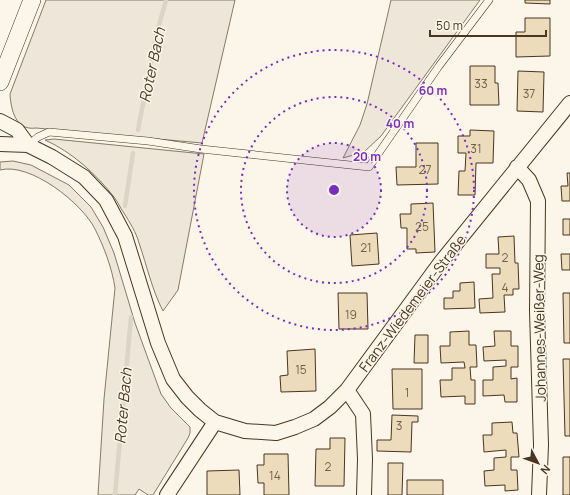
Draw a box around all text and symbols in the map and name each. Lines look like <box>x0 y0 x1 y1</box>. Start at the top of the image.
scale bar <box>430 12 546 38</box>
text: 50 m <box>436 17 463 34</box>
water label: Roter Bach <box>134 25 170 104</box>
house number: 33 <box>474 75 488 92</box>
text: 60 m <box>419 82 447 99</box>
house number: 37 <box>523 85 535 102</box>
text: 40 m <box>386 115 414 132</box>
house number: 31 <box>470 140 482 157</box>
text: 20 m <box>353 148 381 165</box>
house number: 27 <box>419 161 431 178</box>
centre of rings <box>327 183 341 197</box>
house number: 25 <box>415 218 429 235</box>
street label: Franz-Wiedemeier-Straße <box>354 231 470 375</box>
house number: 21 <box>360 239 372 256</box>
house number: 2 <box>502 249 509 266</box>
street label: Johannes-Weißer-Weg <box>528 254 550 402</box>
house number: 4 <box>501 279 509 296</box>
house number: 19 <box>345 306 357 323</box>
house number: 15 <box>295 361 307 378</box>
water label: Roter Bach <box>109 366 137 445</box>
house number: 1 <box>405 384 409 401</box>
house number: 3 <box>396 417 402 434</box>
north arrow <box>518 443 558 483</box>
house number: 2 <box>325 458 332 475</box>
text: N <box>538 462 554 478</box>
house number: 14 <box>269 467 281 484</box>

